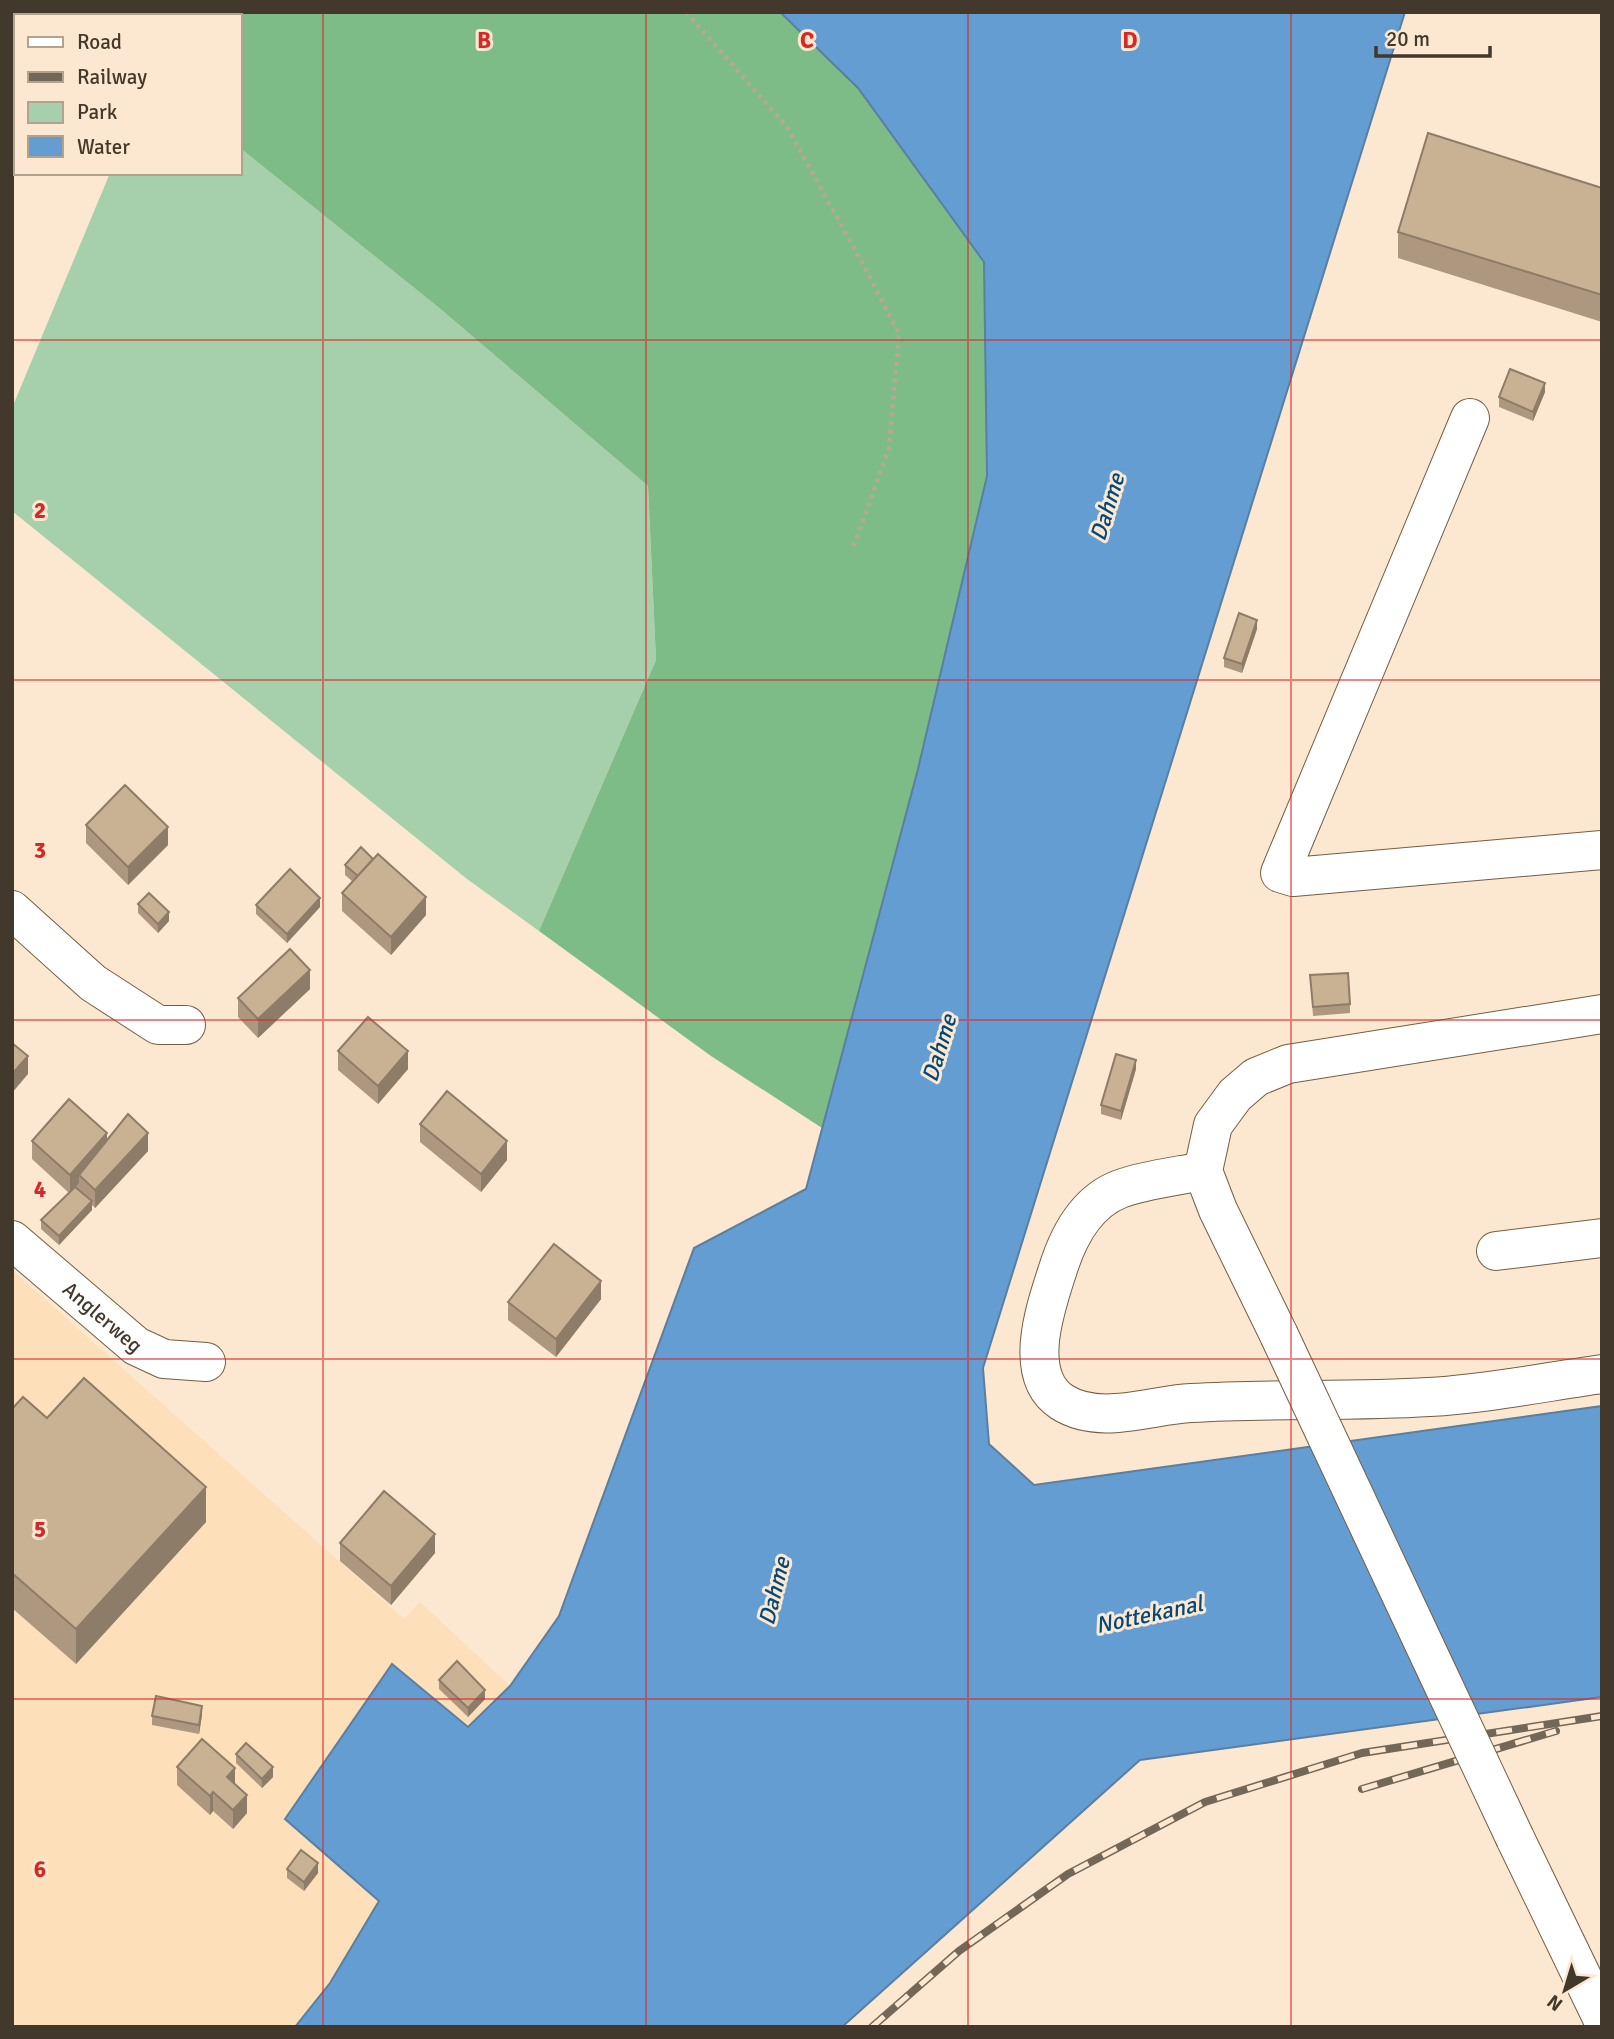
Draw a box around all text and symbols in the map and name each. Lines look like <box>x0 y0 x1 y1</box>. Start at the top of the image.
legend <box>14 14 242 175</box>
scale bar <box>1376 14 1490 58</box>
text: B <box>477 26 491 55</box>
text: C <box>800 26 814 55</box>
text: D <box>1122 26 1138 55</box>
text: 20 m <box>1386 26 1430 52</box>
text: Road <box>77 29 122 55</box>
text: Railway <box>77 64 147 90</box>
text: Park <box>77 99 118 125</box>
text: Water <box>77 134 130 160</box>
water label: Dahme <box>1084 469 1132 544</box>
text: 2 <box>34 496 46 525</box>
text: 3 <box>34 836 46 865</box>
water label: Dahme <box>916 1010 964 1085</box>
text: 4 <box>34 1175 46 1204</box>
street label: Anglerweg <box>57 1276 148 1359</box>
text: 5 <box>34 1515 46 1544</box>
water label: Dahme <box>752 1553 797 1628</box>
water label: Nottekanal <box>1093 1589 1208 1640</box>
text: 6 <box>34 1855 46 1884</box>
north arrow <box>1530 1955 1600 2025</box>
text: N <box>1543 1989 1568 2016</box>

